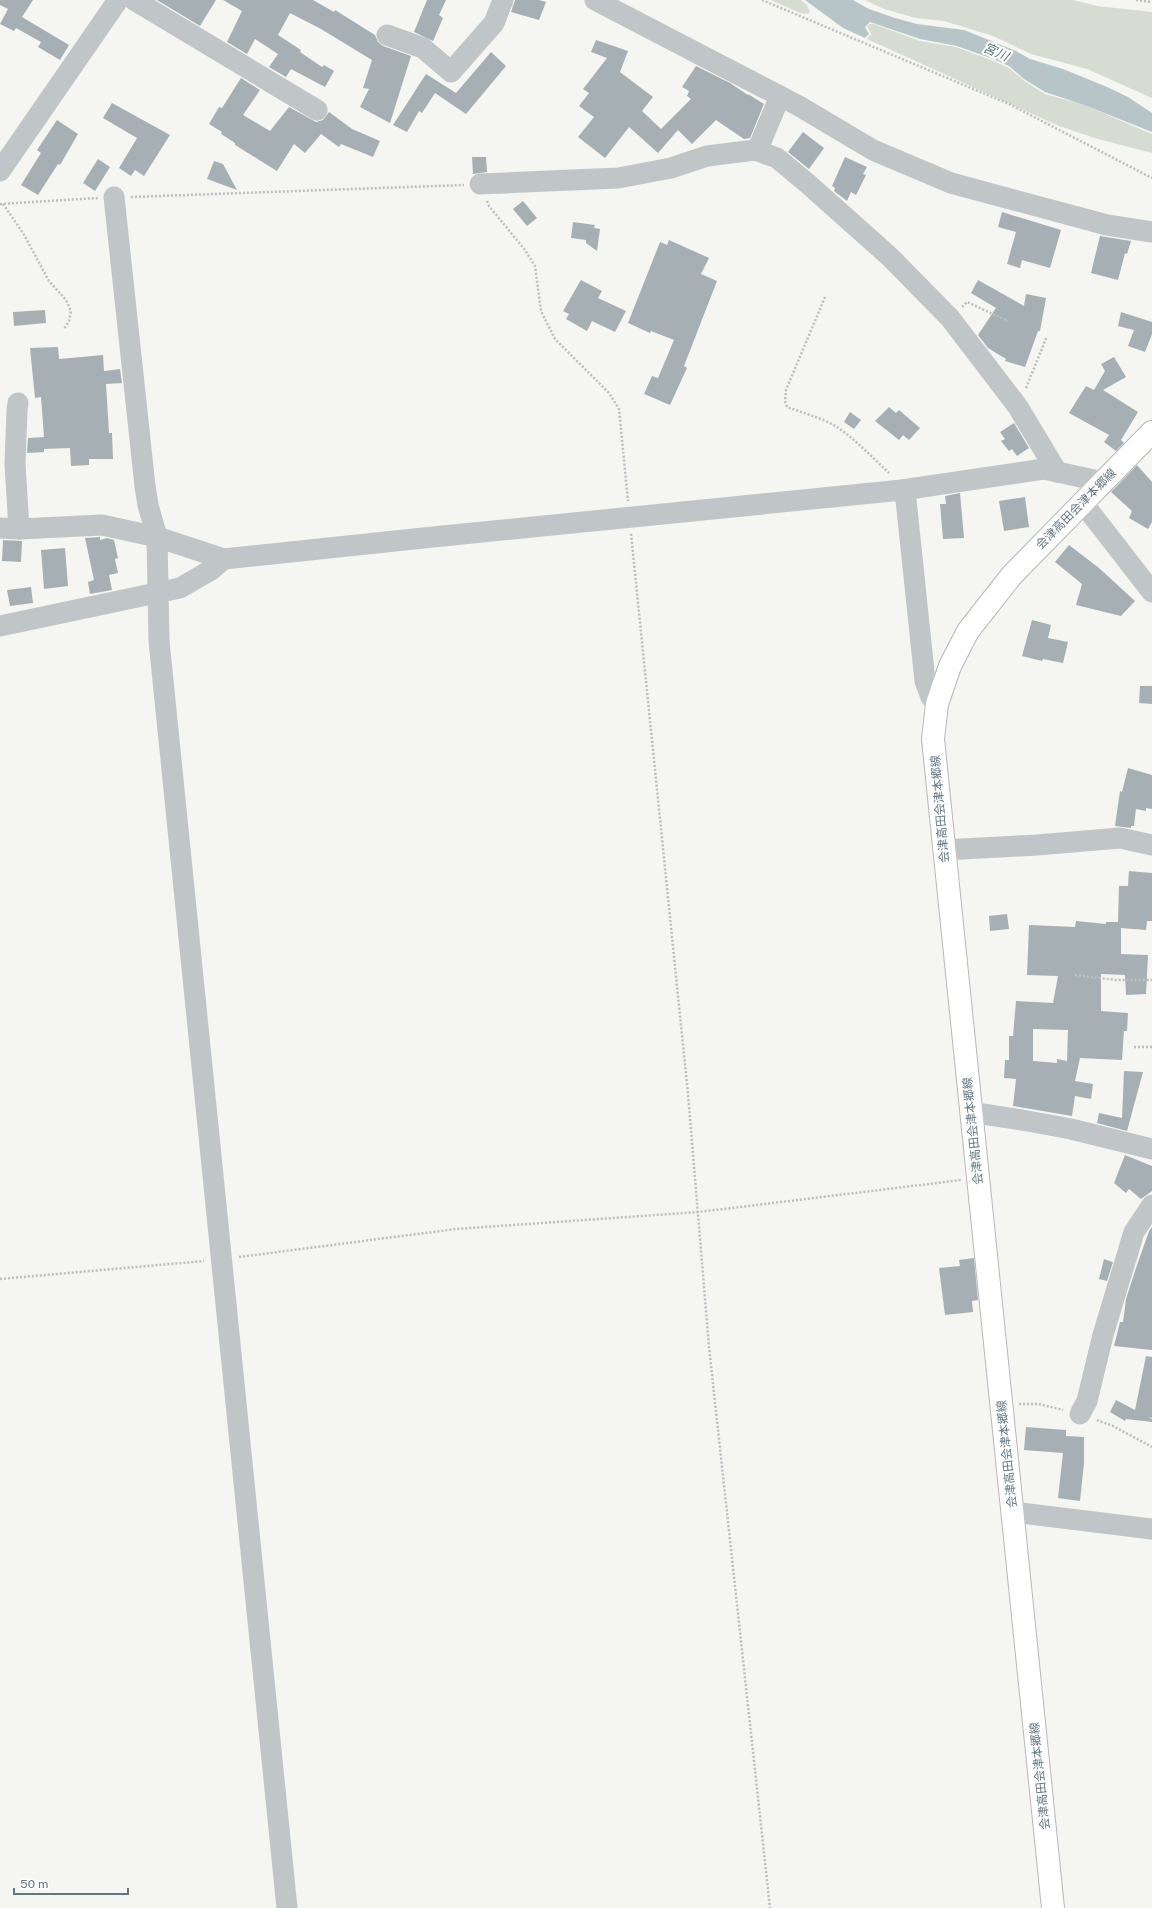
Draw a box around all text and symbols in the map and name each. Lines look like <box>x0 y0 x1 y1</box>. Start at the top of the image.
water label: 宮川 <box>981 40 1013 65</box>
street label: 会津高田会津本郷線 <box>1033 466 1119 552</box>
street label: 会津高田会津本郷線 <box>928 755 952 863</box>
street label: 会津高田会津本郷線 <box>960 1077 986 1185</box>
street label: 会津高田会津本郷線 <box>994 1400 1020 1508</box>
street label: 会津高田会津本郷線 <box>1027 1722 1053 1830</box>
scale bar <box>14 1870 128 1896</box>
text: 50 m <box>20 1877 48 1891</box>

